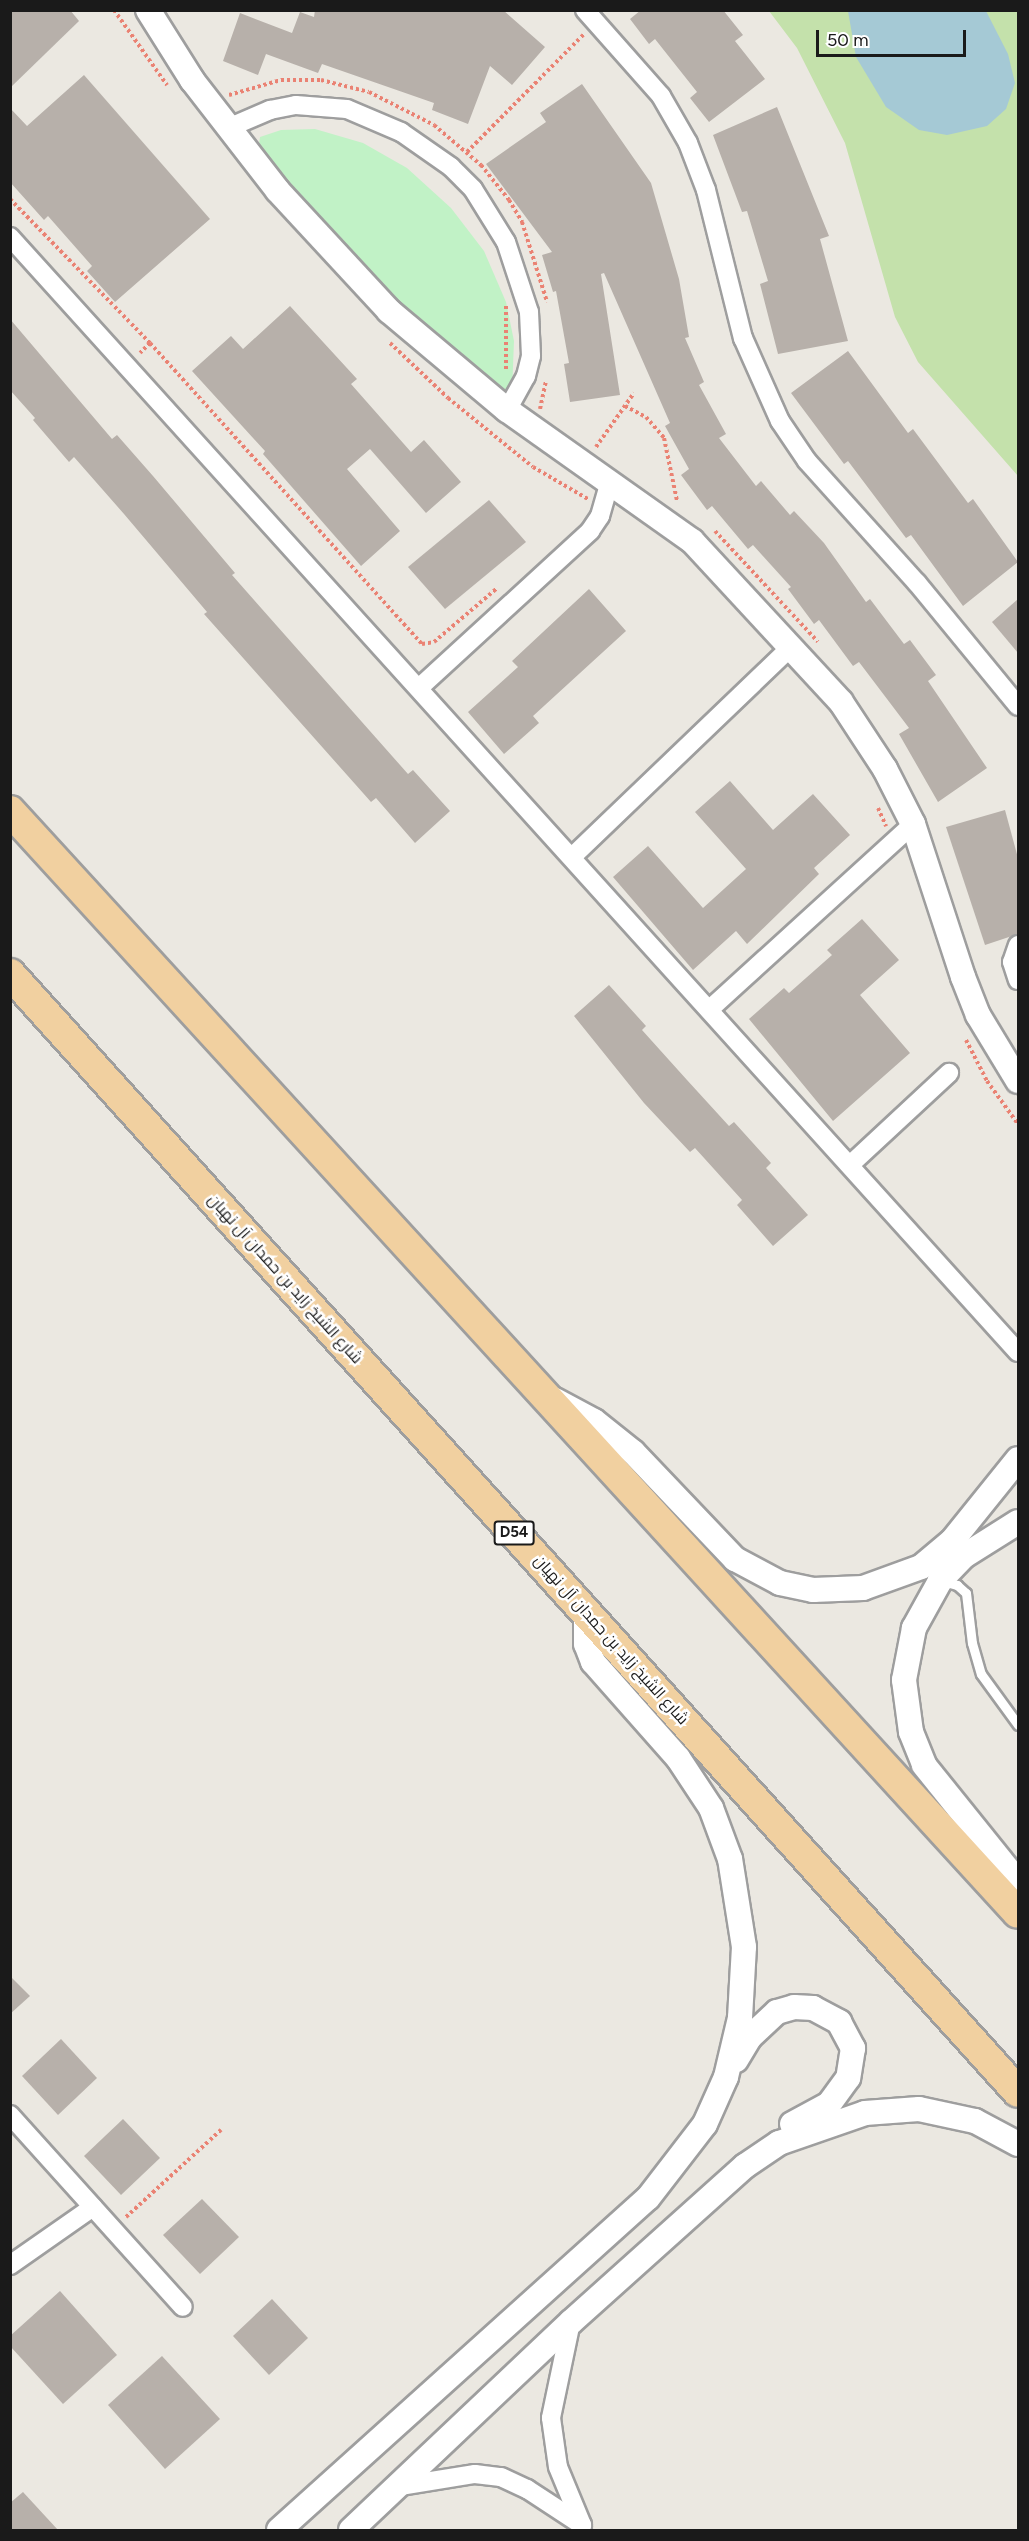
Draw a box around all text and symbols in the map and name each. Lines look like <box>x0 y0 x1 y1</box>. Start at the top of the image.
scale bar <box>819 18 969 56</box>
text: 50 m <box>827 29 869 51</box>
street label: شارع الشيخ زايد بن حمدان آل نهيان <box>204 1190 366 1368</box>
road number: D54 <box>493 1521 535 1545</box>
street label: شارع الشيخ زايد بن حمدان آل نهيان <box>530 1551 692 1729</box>

